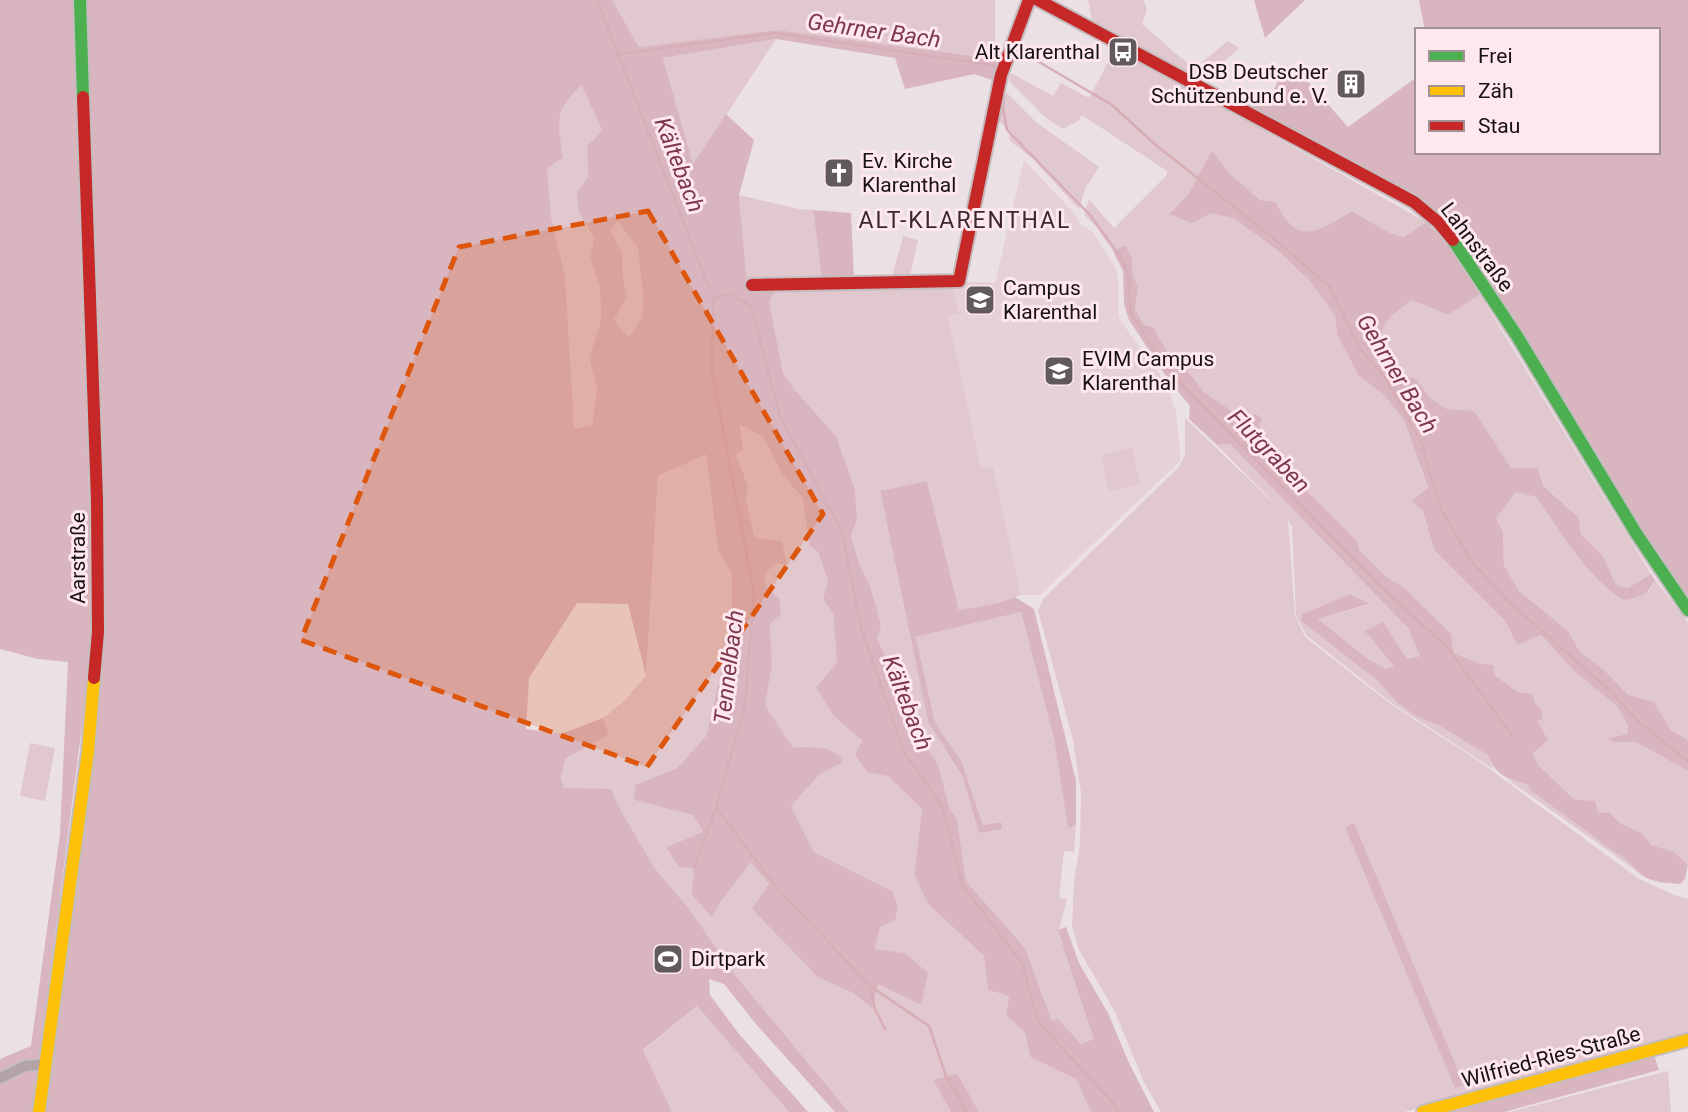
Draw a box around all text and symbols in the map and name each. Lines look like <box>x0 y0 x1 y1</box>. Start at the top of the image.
water label: Gehrner Bach <box>806 8 942 54</box>
legend <box>1415 28 1660 154</box>
bus stop icon: Alt Klarenthal <box>1106 35 1140 69</box>
place label: Alt Klarenthal <box>975 40 1100 64</box>
text: Frei <box>1478 44 1513 68</box>
place label: DSB Deutscher Schützenbund e. V. <box>1151 60 1328 108</box>
building icon: DSB Deutscher Schützenbund e. V. <box>1334 67 1368 101</box>
text: Zäh <box>1478 79 1514 103</box>
water label: Kältebach <box>649 114 709 216</box>
text: Stau <box>1478 114 1520 138</box>
place label: Ev. Kirche Klarenthal <box>862 149 956 197</box>
church icon: Ev. Kirche Klarenthal <box>822 156 856 190</box>
street label: Lahnstraße <box>1436 198 1518 296</box>
district label: ALT-KLARENTHAL <box>859 207 1071 234</box>
place label: Campus Klarenthal <box>1003 276 1097 324</box>
school or university icon: Campus Klarenthal <box>963 283 997 317</box>
water label: Gehrner Bach <box>1351 310 1443 438</box>
place label: EVIM Campus Klarenthal <box>1082 347 1214 395</box>
school or university icon: EVIM Campus Klarenthal <box>1042 354 1076 388</box>
water label: Flutgraben <box>1223 404 1315 498</box>
street label: Aarstraße <box>66 512 90 604</box>
water label: Tennelbach <box>709 609 749 725</box>
water label: Kältebach <box>877 652 937 754</box>
sports icon: Dirtpark <box>651 942 685 976</box>
place label: Dirtpark <box>691 947 766 971</box>
street label: Wilfried-Ries-Straße <box>1459 1022 1643 1092</box>

